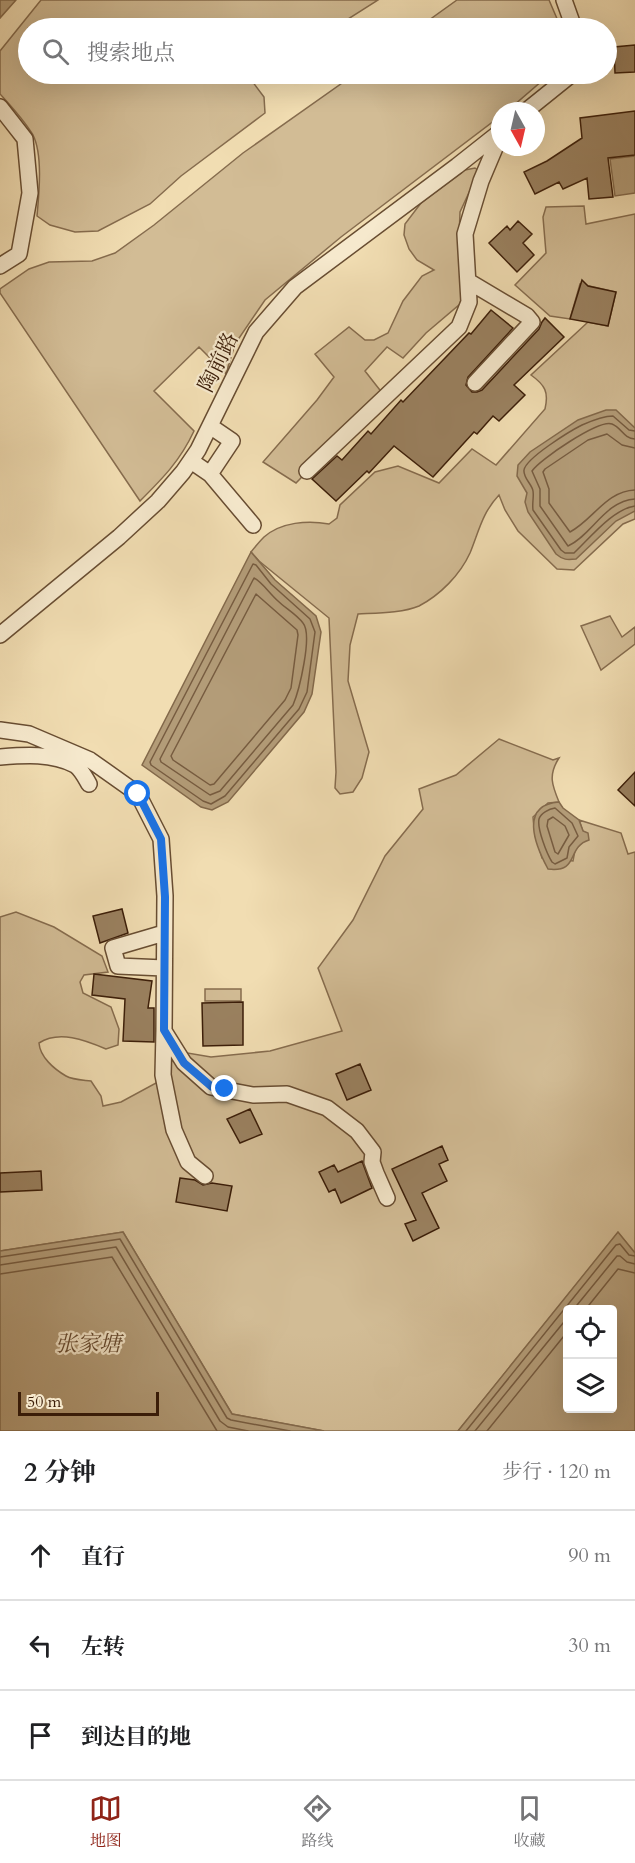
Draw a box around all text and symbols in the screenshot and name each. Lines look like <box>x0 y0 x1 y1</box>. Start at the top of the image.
search box <box>18 18 617 84</box>
icon: search <box>39 35 72 68</box>
text: 搜索地点 <box>87 38 175 68</box>
north arrow <box>491 102 545 156</box>
street label: 陶前路 <box>192 328 245 397</box>
route start <box>124 780 150 806</box>
route end <box>211 1075 237 1101</box>
map controls <box>563 1305 617 1413</box>
button: locate <box>563 1305 617 1359</box>
water label: 张家塘 <box>55 1329 124 1359</box>
button: layers <box>563 1359 617 1413</box>
scale bar <box>18 1389 159 1416</box>
text: 50 m <box>27 1391 61 1413</box>
text: 2 分钟 <box>24 1455 96 1490</box>
text: 步行 · 120 m <box>502 1458 611 1485</box>
icon: ahead <box>24 1539 57 1572</box>
text: 直行 <box>81 1542 125 1572</box>
text: 90 m <box>568 1542 611 1569</box>
icon: left <box>24 1629 57 1662</box>
text: 左转 <box>81 1632 125 1662</box>
text: 30 m <box>568 1632 611 1659</box>
icon: arrive <box>24 1719 57 1752</box>
text: 到达目的地 <box>81 1722 191 1752</box>
tab: 地图 <box>89 1792 122 1852</box>
tab: 路线 <box>301 1792 334 1852</box>
tab: 收藏 <box>513 1792 546 1852</box>

